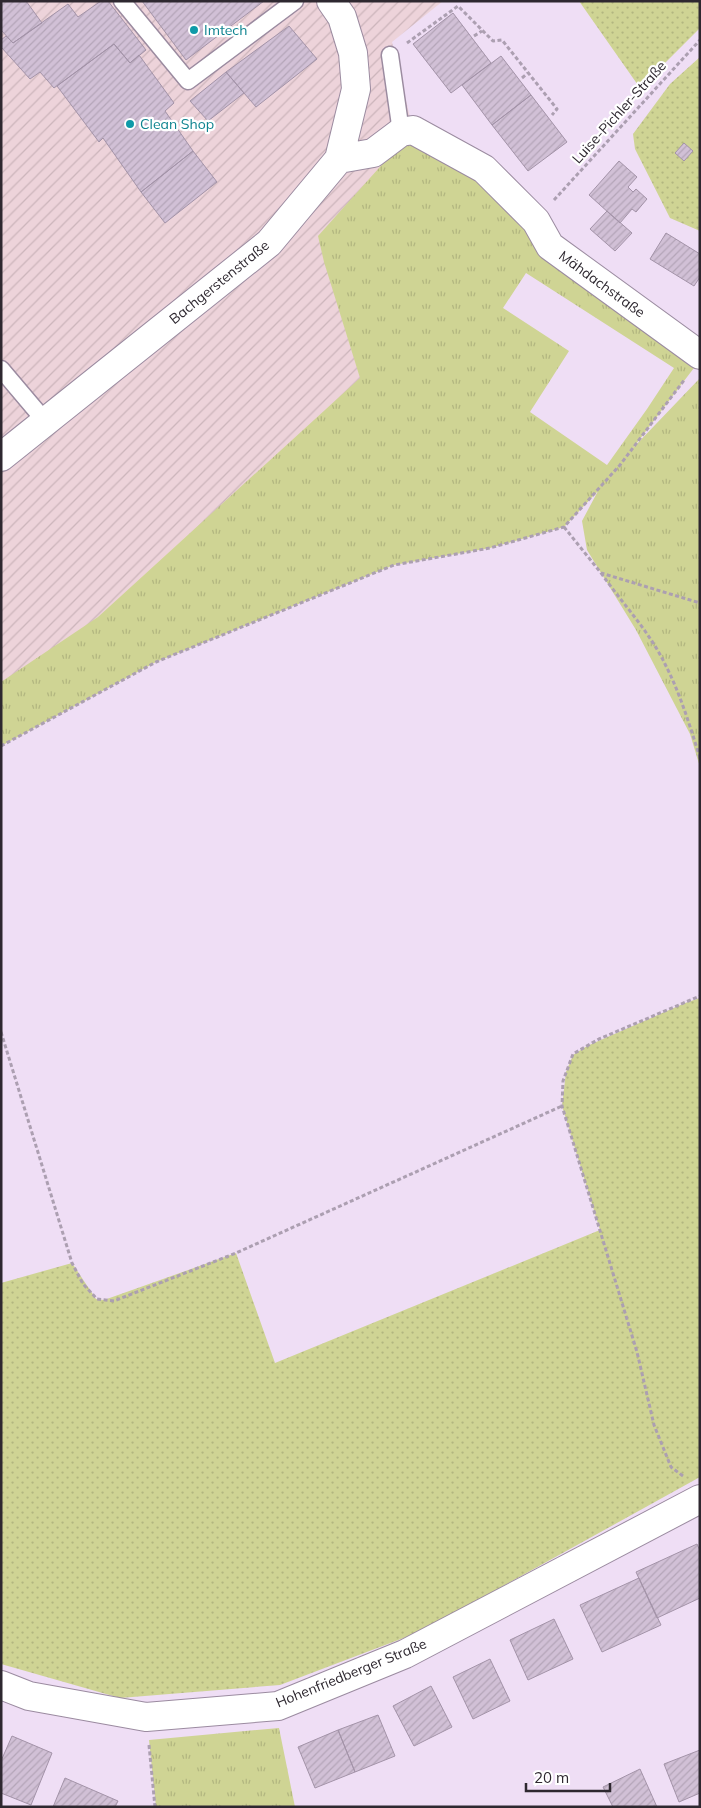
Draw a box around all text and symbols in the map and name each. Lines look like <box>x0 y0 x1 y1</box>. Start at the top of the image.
place label: Imtech <box>204 21 248 39</box>
marker: Imtech <box>188 24 200 36</box>
street label: Luise-Pichler-Straße <box>568 57 670 167</box>
place label: Clean Shop <box>140 115 214 133</box>
marker: Clean Shop <box>124 118 136 130</box>
street label: Bachgerstenstraße <box>165 236 273 328</box>
street label: Mähdachstraße <box>555 247 649 321</box>
street label: Hohenfriedberger Straße <box>273 1634 429 1712</box>
scale bar <box>526 1760 610 1792</box>
text: 20 m <box>534 1768 569 1787</box>

